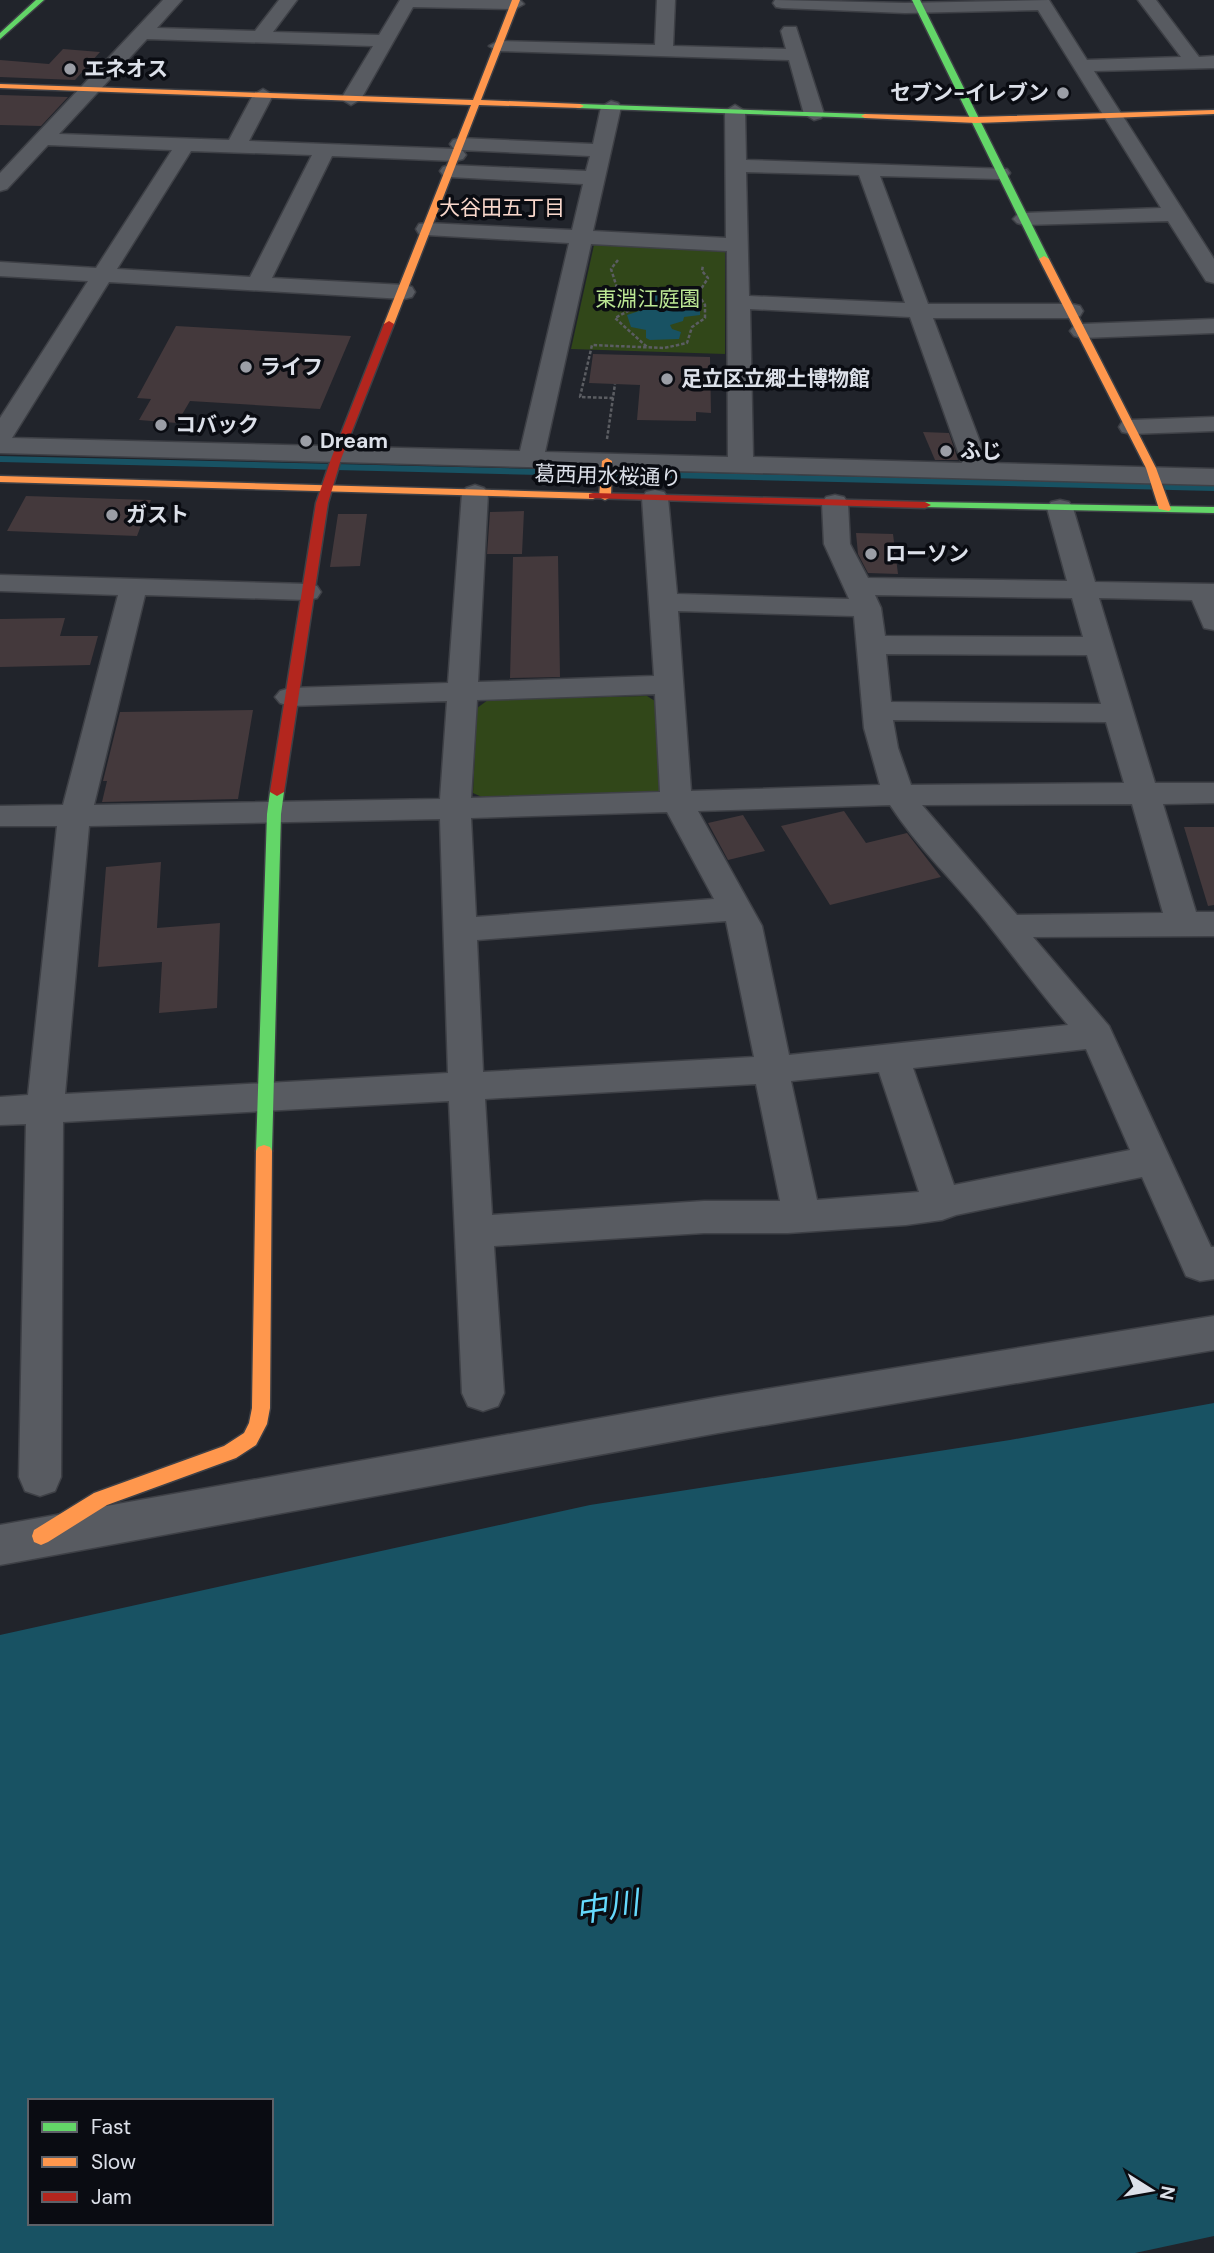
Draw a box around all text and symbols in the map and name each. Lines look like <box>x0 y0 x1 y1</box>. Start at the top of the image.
place label: エネオス <box>84 55 168 83</box>
marker: エネオス <box>62 61 78 77</box>
place label: セブン-イレブン <box>890 79 1049 107</box>
marker: セブン-イレブン <box>1055 85 1071 101</box>
district label: 大谷田五丁目 <box>439 194 565 222</box>
park label: 東淵江庭園 <box>596 285 701 313</box>
place label: ライフ <box>260 353 323 381</box>
marker: ライフ <box>238 359 254 375</box>
place label: 足立区立郷土博物館 <box>681 365 870 393</box>
marker: 足立区立郷土博物館 <box>659 371 675 387</box>
place label: コバック <box>175 411 259 439</box>
marker: コバック <box>153 417 169 433</box>
place label: Dream <box>320 427 388 455</box>
marker: Dream <box>298 433 314 449</box>
place label: ふじ <box>960 437 1002 465</box>
marker: ふじ <box>938 443 954 459</box>
street label: 葛西用水桜通り <box>534 459 682 493</box>
place label: ガスト <box>126 501 189 529</box>
marker: ガスト <box>104 507 120 523</box>
place label: ローソン <box>885 540 969 568</box>
marker: ローソン <box>863 546 879 562</box>
water label: 中川 <box>572 1881 645 1933</box>
legend <box>28 2099 273 2225</box>
text: Fast <box>91 2113 131 2141</box>
text: Slow <box>91 2148 136 2176</box>
north arrow <box>1116 2155 1186 2225</box>
text: Jam <box>91 2183 132 2211</box>
text: N <box>1154 2184 1181 2202</box>

